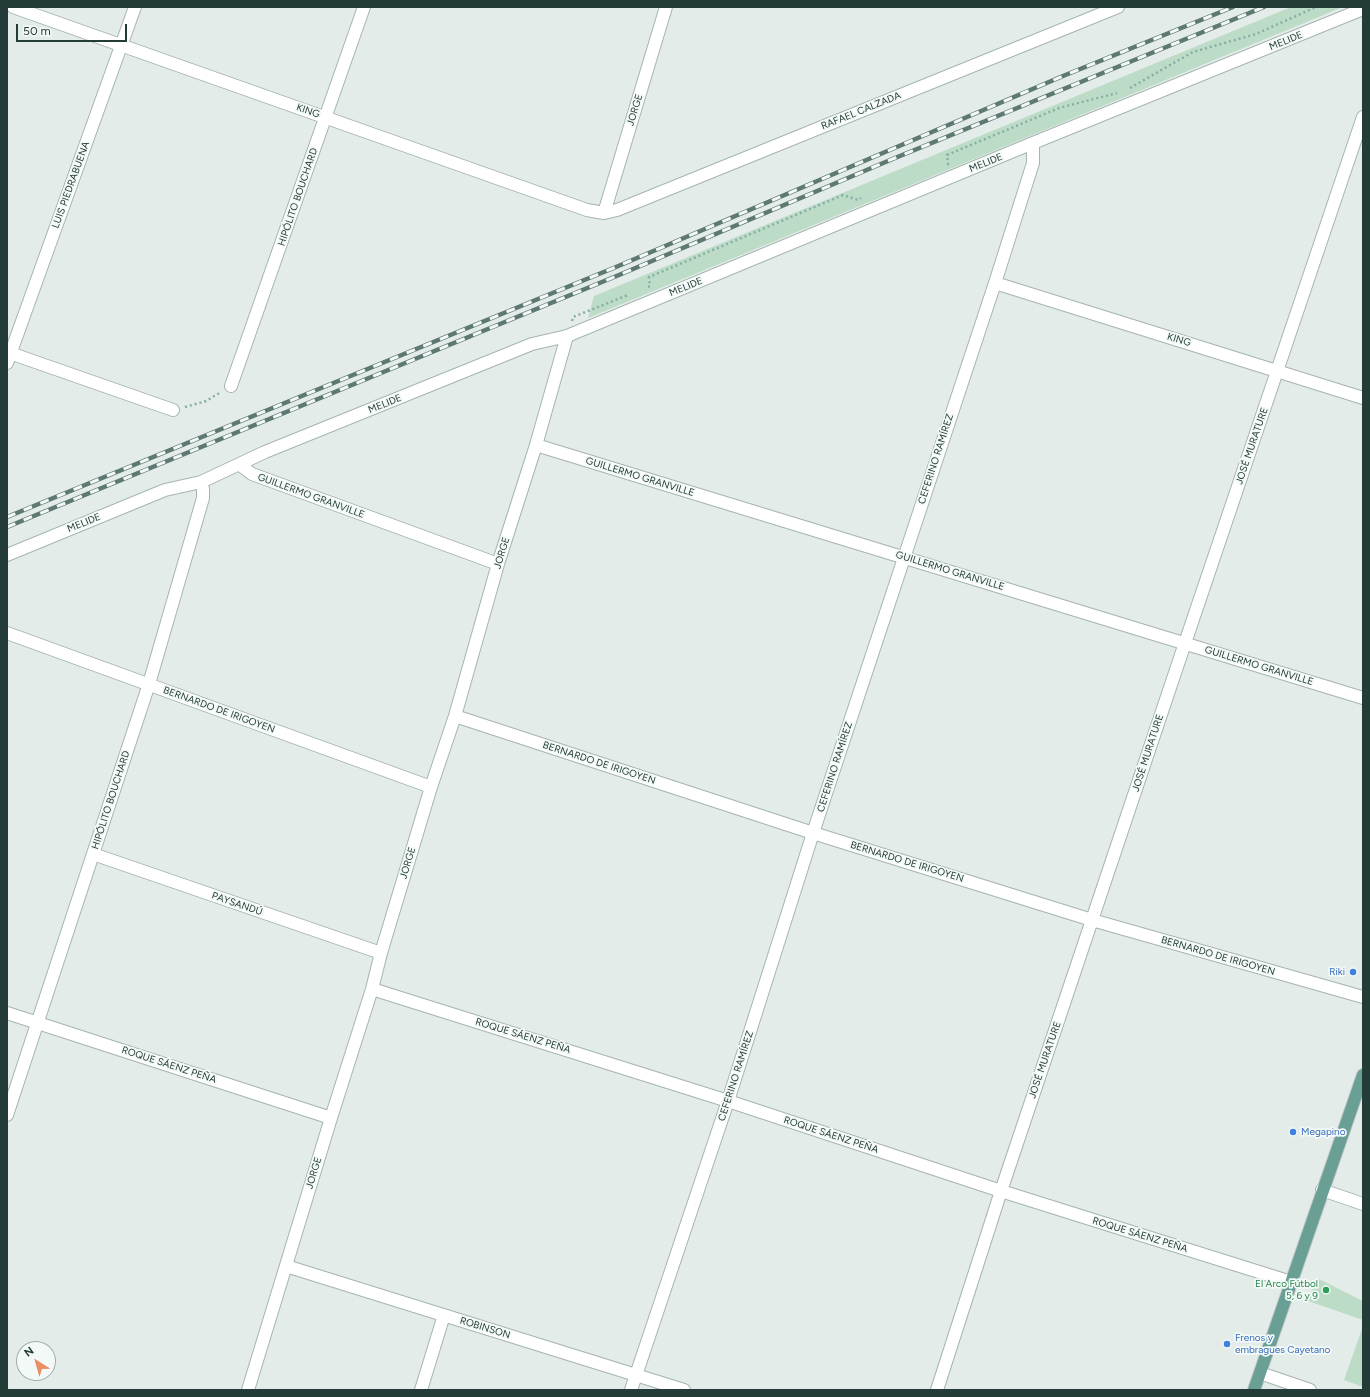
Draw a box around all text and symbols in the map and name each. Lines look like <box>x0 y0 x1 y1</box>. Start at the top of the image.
scale bar <box>18 16 129 42</box>
text: 50 m <box>23 24 51 38</box>
street label: MELIDE <box>1267 29 1305 53</box>
street label: RAFAEL CALZADA <box>819 90 903 132</box>
street label: JORGE <box>624 93 646 127</box>
street label: KING <box>295 101 321 121</box>
street label: LUIS PIEDRABUENA <box>50 140 92 230</box>
street label: HIPÓLITO BOUCHARD <box>276 146 320 248</box>
street label: MELIDE <box>967 151 1005 175</box>
street label: MELIDE <box>667 275 705 299</box>
street label: KING <box>1166 331 1192 349</box>
street label: MELIDE <box>366 392 404 416</box>
street label: JOSÉ MURATURE <box>1233 406 1271 486</box>
street label: CEFERINO RAMÍREZ <box>916 412 956 506</box>
street label: GUILLERMO GRANVILLE <box>584 455 696 499</box>
street label: GUILLERMO GRANVILLE <box>256 471 366 521</box>
street label: MELIDE <box>65 511 103 535</box>
street label: JORGE <box>491 536 513 570</box>
street label: GUILLERMO GRANVILLE <box>894 549 1006 593</box>
street label: GUILLERMO GRANVILLE <box>1203 644 1315 688</box>
street label: BERNARDO DE IRIGOYEN <box>161 684 277 736</box>
street label: JOSÉ MURATURE <box>1130 713 1166 793</box>
street label: CEFERINO RAMÍREZ <box>815 720 855 814</box>
street label: BERNARDO DE IRIGOYEN <box>541 739 657 787</box>
street label: HIPÓLITO BOUCHARD <box>89 749 133 851</box>
street label: BERNARDO DE IRIGOYEN <box>849 839 965 885</box>
street label: JORGE <box>397 846 419 880</box>
street label: PAYSANDÚ <box>210 890 264 918</box>
street label: BERNARDO DE IRIGOYEN <box>1160 934 1276 978</box>
place label: Riki <box>1329 966 1345 978</box>
marker: Riki <box>1348 967 1358 977</box>
street label: ROQUE SÁENZ PEÑA <box>474 1016 572 1056</box>
street label: JOSÉ MURATURE <box>1026 1020 1064 1100</box>
street label: CEFERINO RAMÍREZ <box>716 1029 756 1123</box>
street label: ROQUE SÁENZ PEÑA <box>120 1044 218 1086</box>
street label: ROQUE SÁENZ PEÑA <box>782 1114 880 1156</box>
place label: Megapino <box>1301 1126 1345 1138</box>
marker: Megapino <box>1288 1127 1298 1137</box>
street label: JORGE <box>303 1156 325 1190</box>
street label: ROQUE SÁENZ PEÑA <box>1091 1215 1189 1255</box>
place label: El Arco Fútbol 5, 6 y 9 <box>1255 1278 1318 1302</box>
marker: El Arco Fútbol 5, 6 y 9 <box>1321 1285 1331 1295</box>
street label: ROBINSON <box>458 1315 512 1341</box>
place label: Frenos y embragues Cayetano <box>1235 1332 1330 1356</box>
marker: Frenos y embragues Cayetano <box>1222 1339 1232 1349</box>
north arrow <box>16 1341 56 1381</box>
text: N <box>22 1344 36 1360</box>

